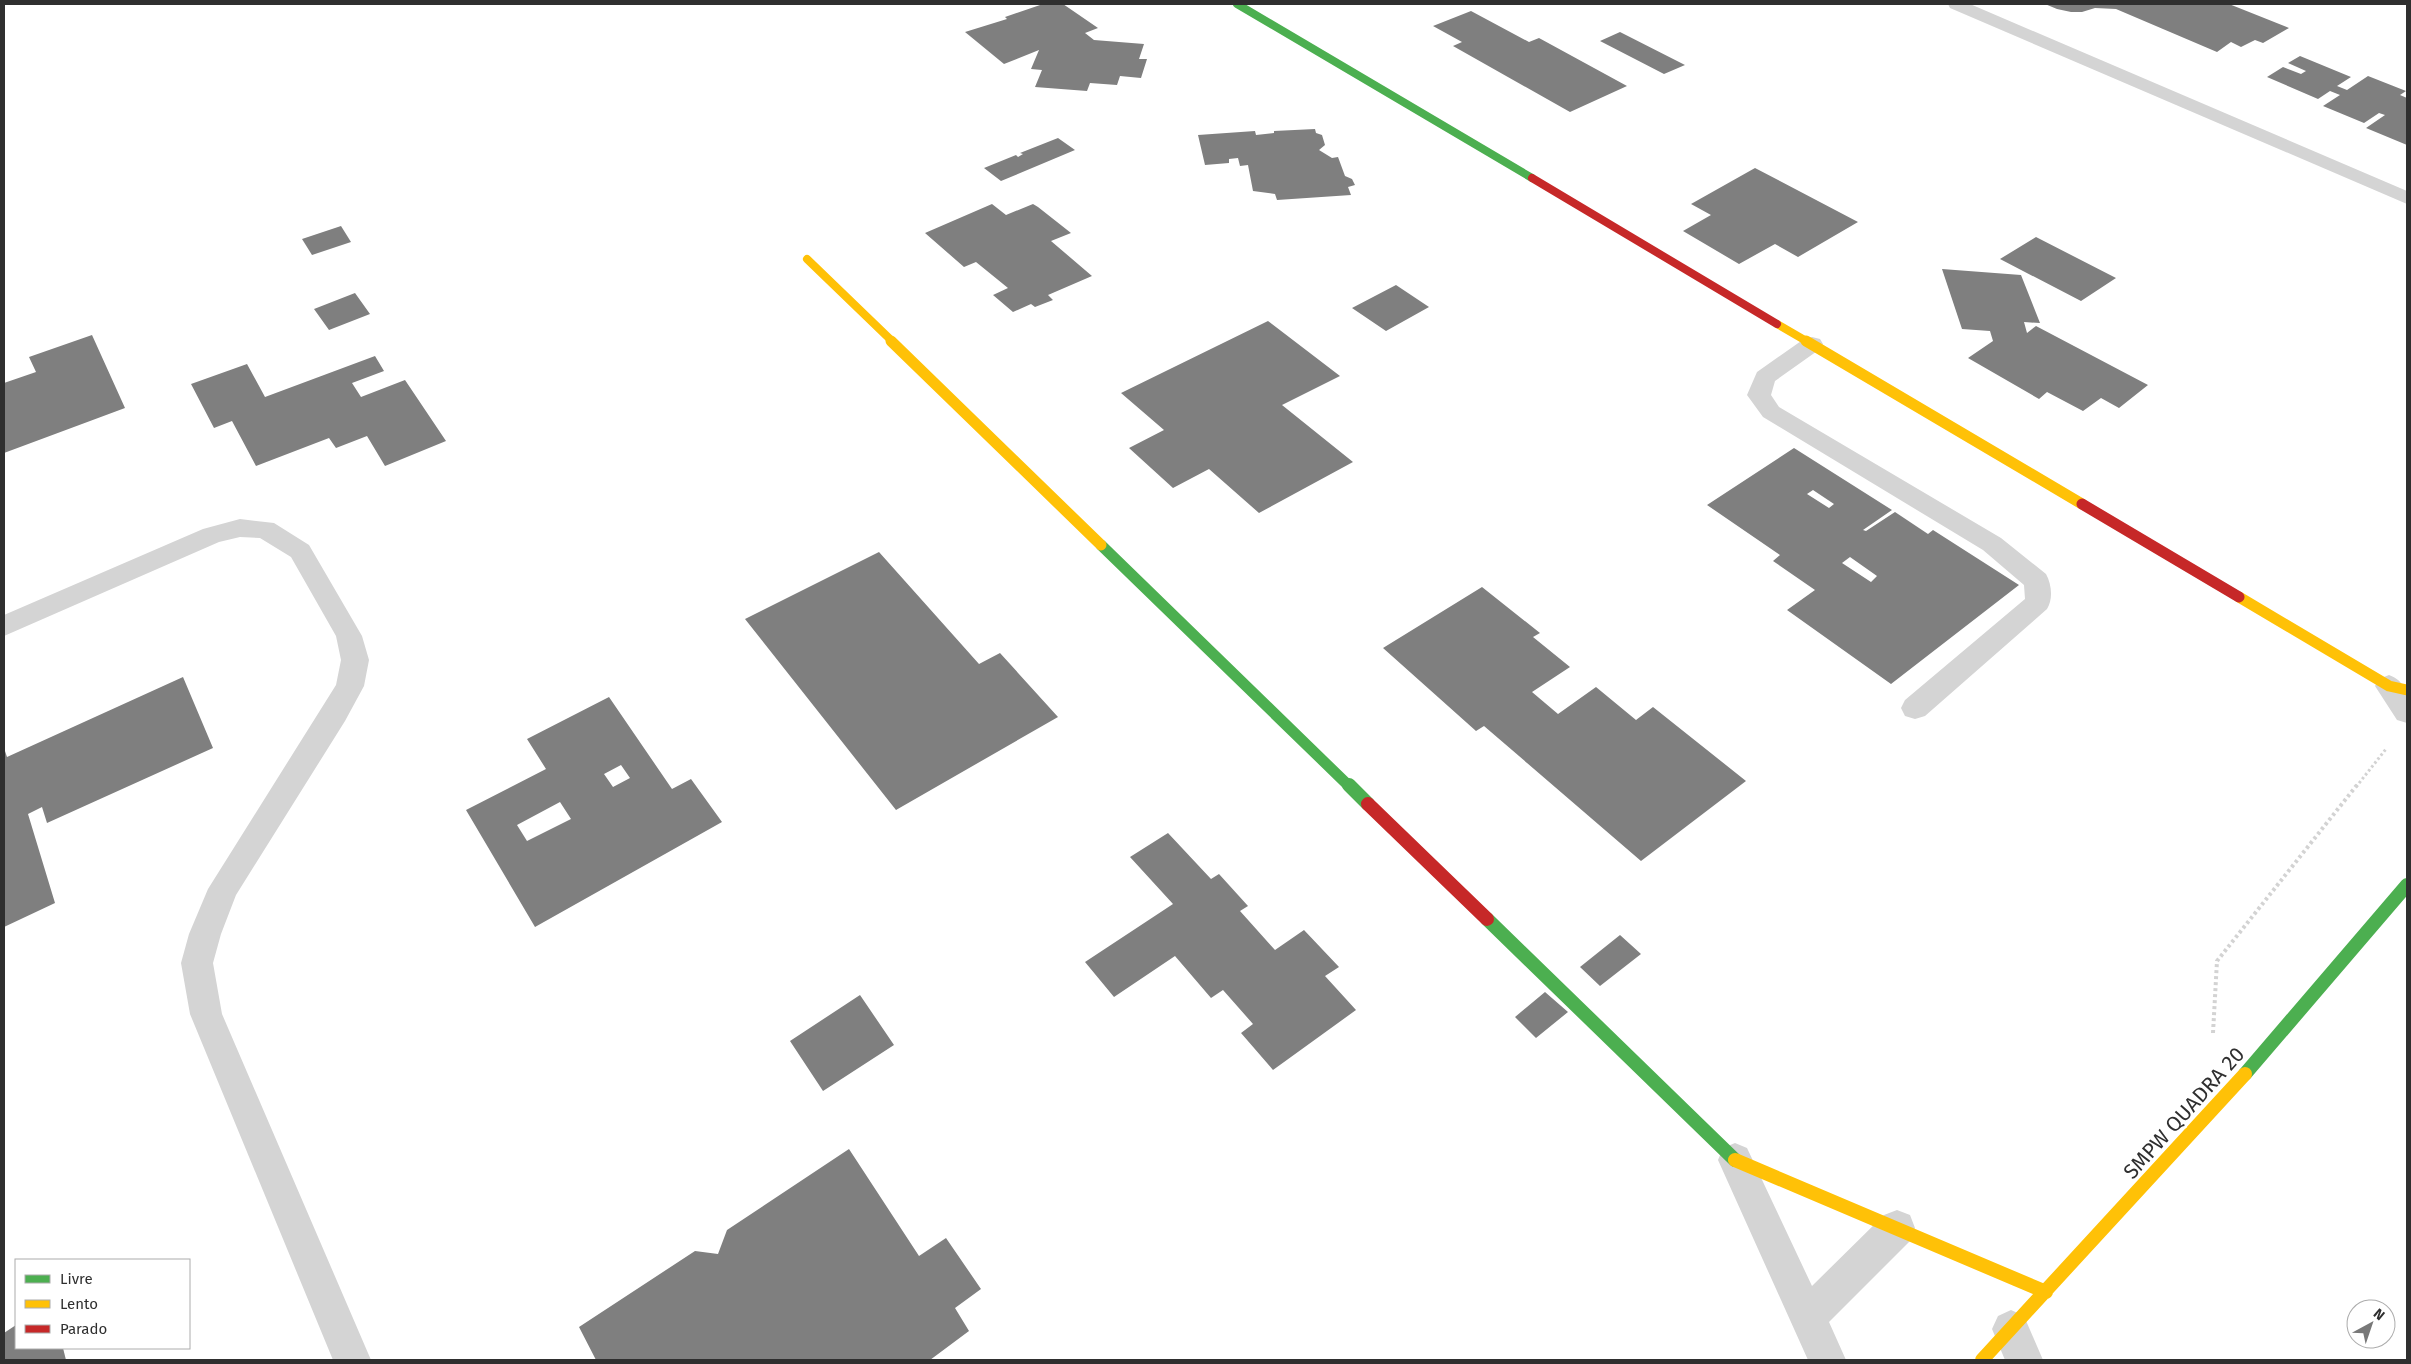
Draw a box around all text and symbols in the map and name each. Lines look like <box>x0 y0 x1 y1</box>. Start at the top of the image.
street label: SMPW QUADRA 20 <box>2118 1042 2250 1184</box>
legend <box>15 1259 190 1349</box>
text: Livre <box>60 1270 93 1288</box>
text: Lento <box>60 1295 98 1313</box>
north arrow <box>2346 1299 2396 1349</box>
text: N <box>2370 1305 2388 1324</box>
text: Parado <box>60 1320 107 1338</box>

